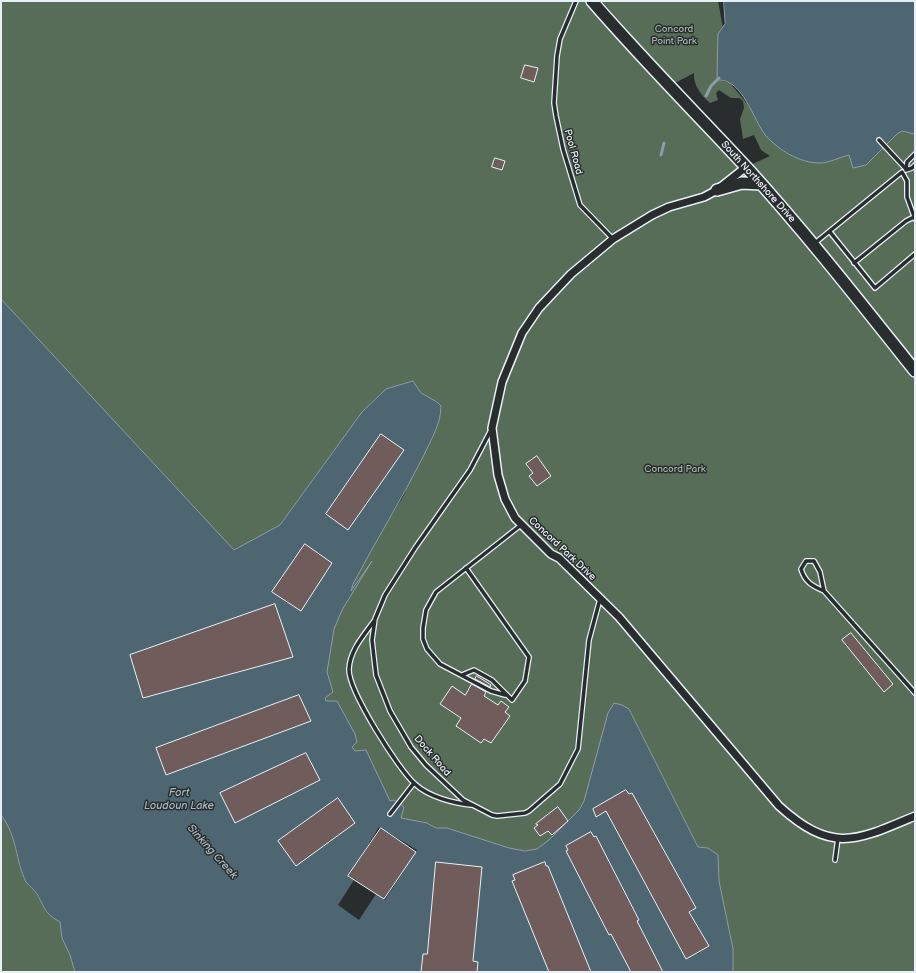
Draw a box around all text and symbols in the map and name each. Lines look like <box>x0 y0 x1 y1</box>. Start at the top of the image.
park label: Concord Point Park <box>651 23 697 46</box>
street label: Pool Road <box>561 128 585 176</box>
street label: South Northshore Drive <box>718 139 798 225</box>
park label: Concord Park <box>644 463 706 475</box>
street label: Concord Park Drive <box>526 515 598 583</box>
street label: Dock Road <box>411 733 453 779</box>
water label: Fort Loudoun Lake <box>144 786 214 812</box>
water label: Sinking Creek <box>184 822 240 882</box>

